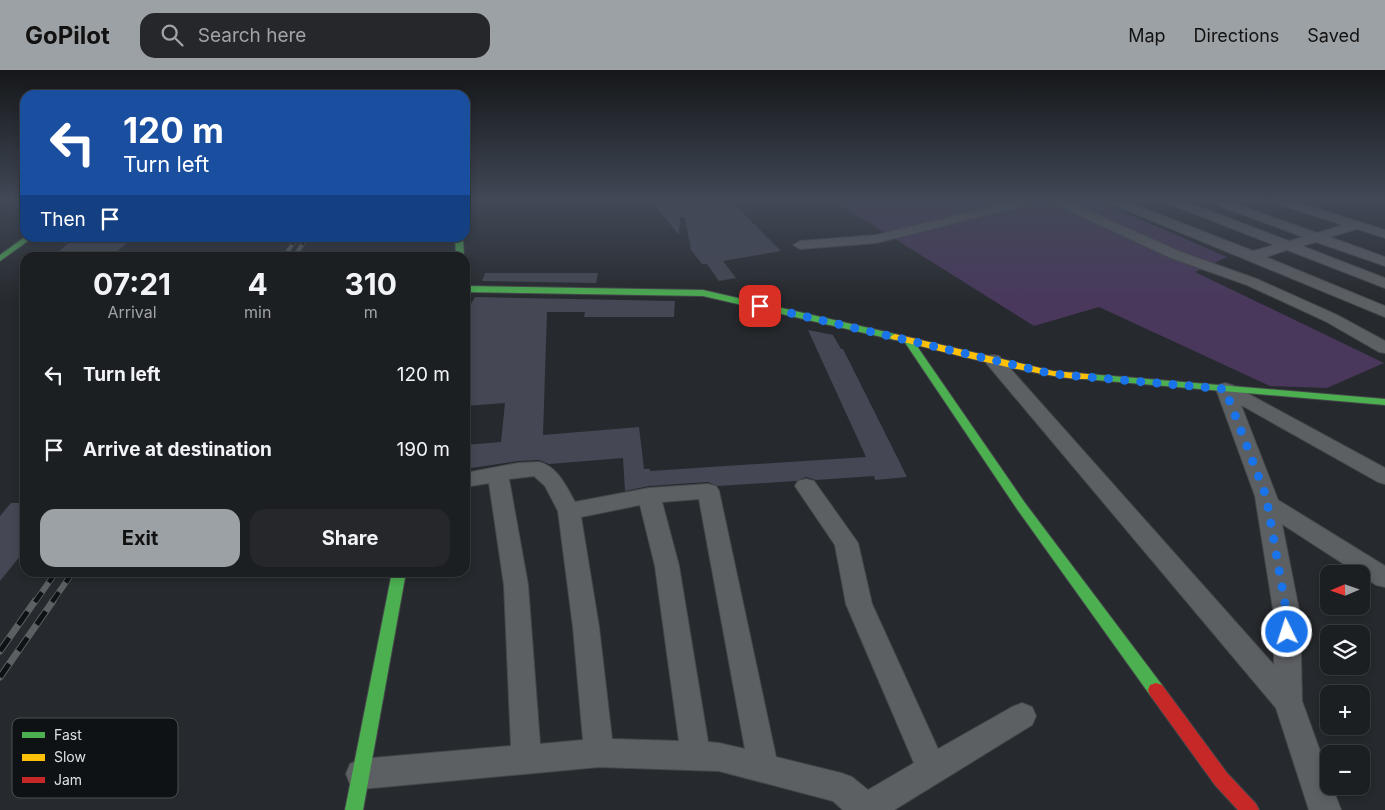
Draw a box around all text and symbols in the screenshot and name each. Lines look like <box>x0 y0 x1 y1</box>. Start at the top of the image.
search box <box>140 13 490 58</box>
text: GoPilot <box>25 21 110 50</box>
icon: search <box>158 21 186 49</box>
text: Search here <box>198 24 306 47</box>
text: Map <box>1128 25 1166 46</box>
text: Directions <box>1194 25 1279 46</box>
text: Saved <box>1307 25 1360 46</box>
text: 120 m <box>123 109 224 151</box>
icon: left <box>40 110 105 175</box>
text: Turn left <box>123 151 209 177</box>
icon: arrive <box>96 205 124 233</box>
text: Then <box>40 208 86 231</box>
text: 07:21 <box>93 266 171 302</box>
text: 4 <box>248 266 268 302</box>
text: 310 <box>344 266 397 302</box>
pin <box>739 285 781 327</box>
icon: arrive <box>746 292 774 320</box>
text: Arrival <box>107 302 157 322</box>
text: min <box>244 302 271 322</box>
text: m <box>364 302 378 322</box>
icon: left <box>40 361 68 389</box>
text: Turn left <box>83 363 161 386</box>
text: 120 m <box>397 363 450 386</box>
icon: arrive <box>40 436 68 464</box>
text: Arrive at destination <box>83 438 272 461</box>
text: 190 m <box>397 438 450 461</box>
button: Exit <box>40 509 240 567</box>
button: Share <box>250 509 450 567</box>
north arrow <box>1320 565 1370 615</box>
map controls <box>1320 565 1370 795</box>
position arrow <box>1260 605 1312 657</box>
button: layers <box>1320 625 1370 675</box>
button: + <box>1320 685 1370 735</box>
legend <box>12 718 178 798</box>
text: Fast <box>54 726 82 743</box>
button: − <box>1320 745 1370 795</box>
text: Slow <box>54 748 86 765</box>
text: Jam <box>54 771 82 788</box>

